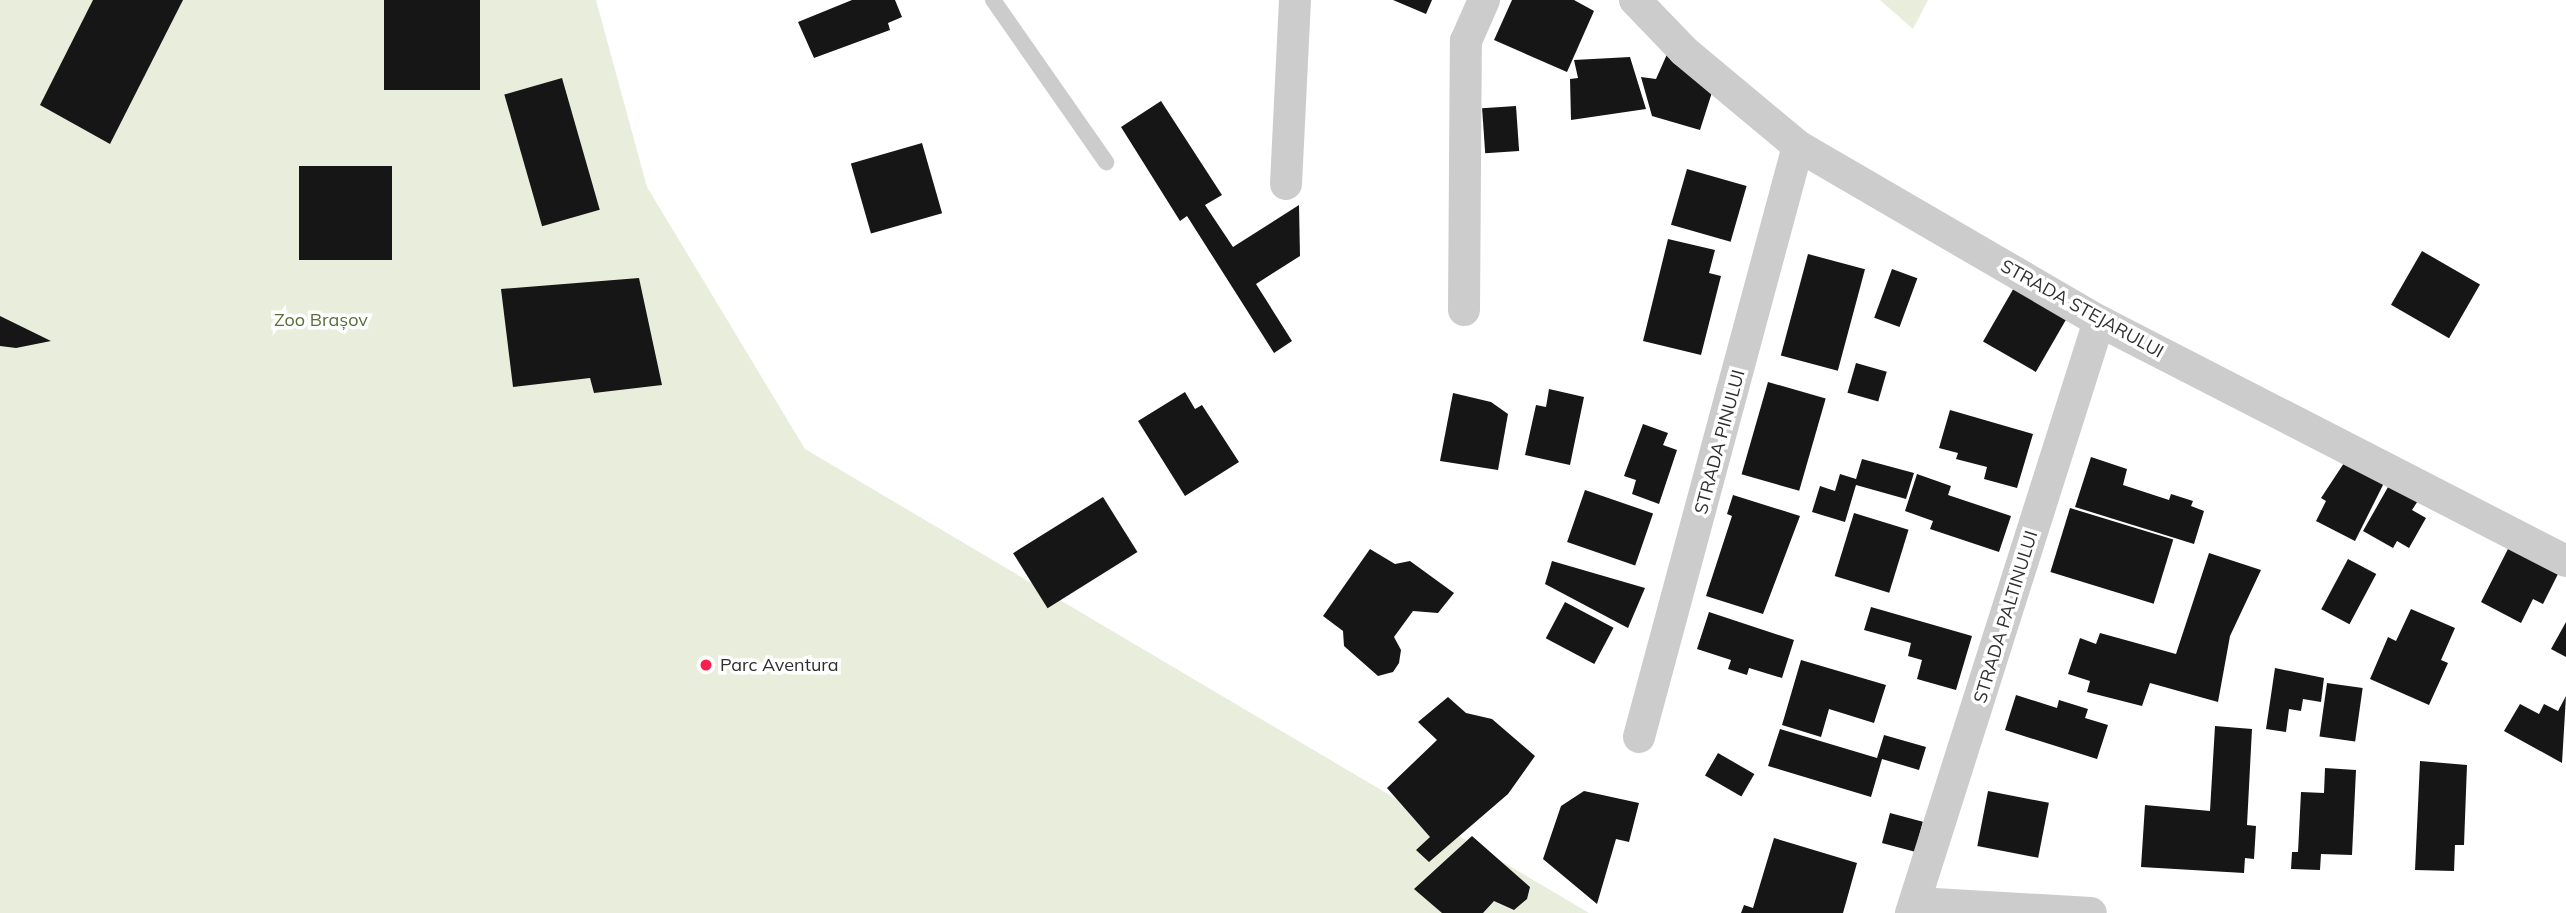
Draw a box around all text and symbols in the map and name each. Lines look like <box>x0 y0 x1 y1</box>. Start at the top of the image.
street label: STRADA STEJARULUI <box>1997 255 2167 363</box>
park label: Zoo Brașov <box>274 309 368 331</box>
street label: STRADA PINULUI <box>1690 367 1750 517</box>
street label: STRADA PALTINULUI <box>1970 528 2042 706</box>
place label: Parc Aventura <box>720 654 839 676</box>
marker: Parc Aventura <box>698 657 714 673</box>

